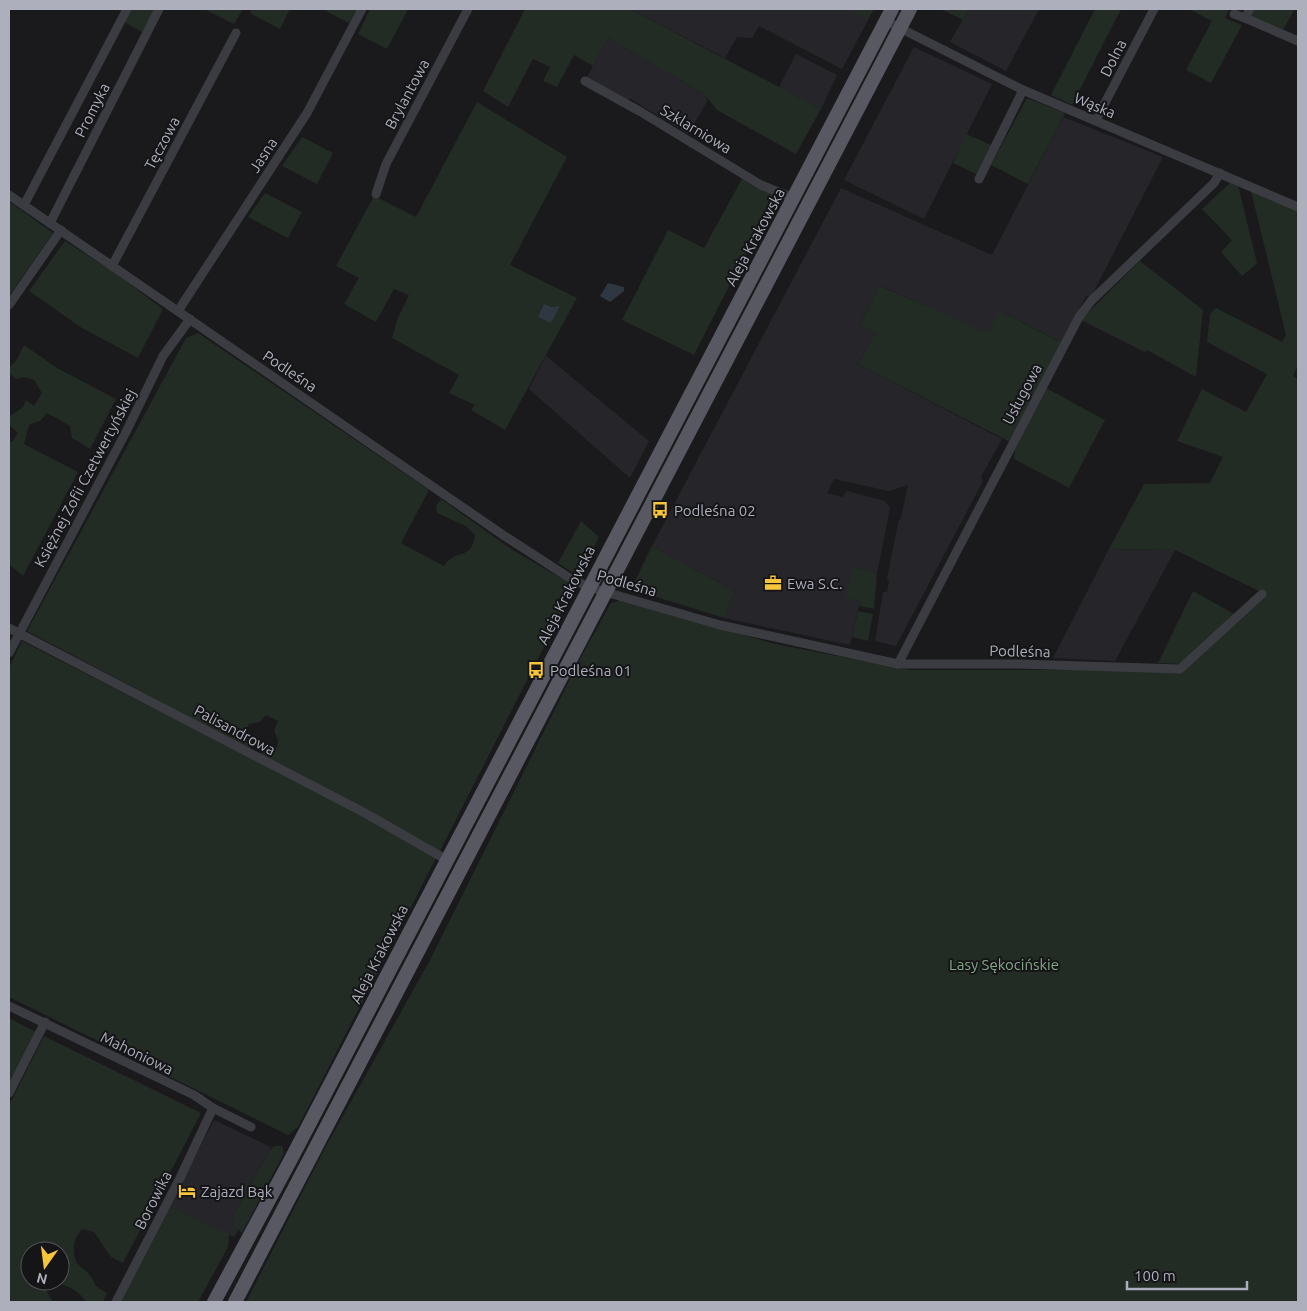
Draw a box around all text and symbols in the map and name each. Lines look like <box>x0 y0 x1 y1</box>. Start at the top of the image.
street label: Dolna <box>1096 37 1130 79</box>
street label: Brylantowa <box>381 56 433 132</box>
street label: Promyka <box>71 80 113 140</box>
street label: Wąska <box>1072 89 1118 121</box>
street label: Szklarniowa <box>657 101 735 157</box>
street label: Tęczowa <box>141 114 183 172</box>
street label: Jasna <box>246 134 280 176</box>
street label: Aleja Krakowska <box>722 185 788 289</box>
street label: Podleśna <box>260 347 320 395</box>
street label: Usługowa <box>999 361 1045 427</box>
street label: Księżnej Zofii Czetwertyńskiej <box>31 386 139 570</box>
bus stop icon: Podleśna 02 <box>650 500 670 520</box>
place label: Podleśna 02 <box>674 502 756 519</box>
street label: Aleja Krakowska <box>534 543 598 647</box>
street label: Podleśna <box>595 566 659 600</box>
office icon: Ewa S.C. <box>763 573 783 593</box>
place label: Ewa S.C. <box>787 575 843 592</box>
street label: Podleśna <box>989 642 1051 660</box>
bus stop icon: Podleśna 01 <box>526 660 546 680</box>
place label: Podleśna 01 <box>550 662 632 679</box>
street label: Palisandrowa <box>192 701 278 759</box>
street label: Aleja Krakowska <box>347 902 411 1006</box>
park label: Lasy Sękocińskie <box>949 956 1059 973</box>
street label: Mahoniowa <box>98 1028 176 1078</box>
street label: Borowika <box>131 1168 175 1232</box>
hotel icon: Zajazd Bąk <box>177 1181 197 1201</box>
place label: Zajazd Bąk <box>201 1183 273 1200</box>
north arrow <box>20 1241 70 1291</box>
scale bar <box>1127 1258 1247 1290</box>
text: 100 m <box>1134 1267 1176 1284</box>
text: N <box>35 1270 49 1288</box>

